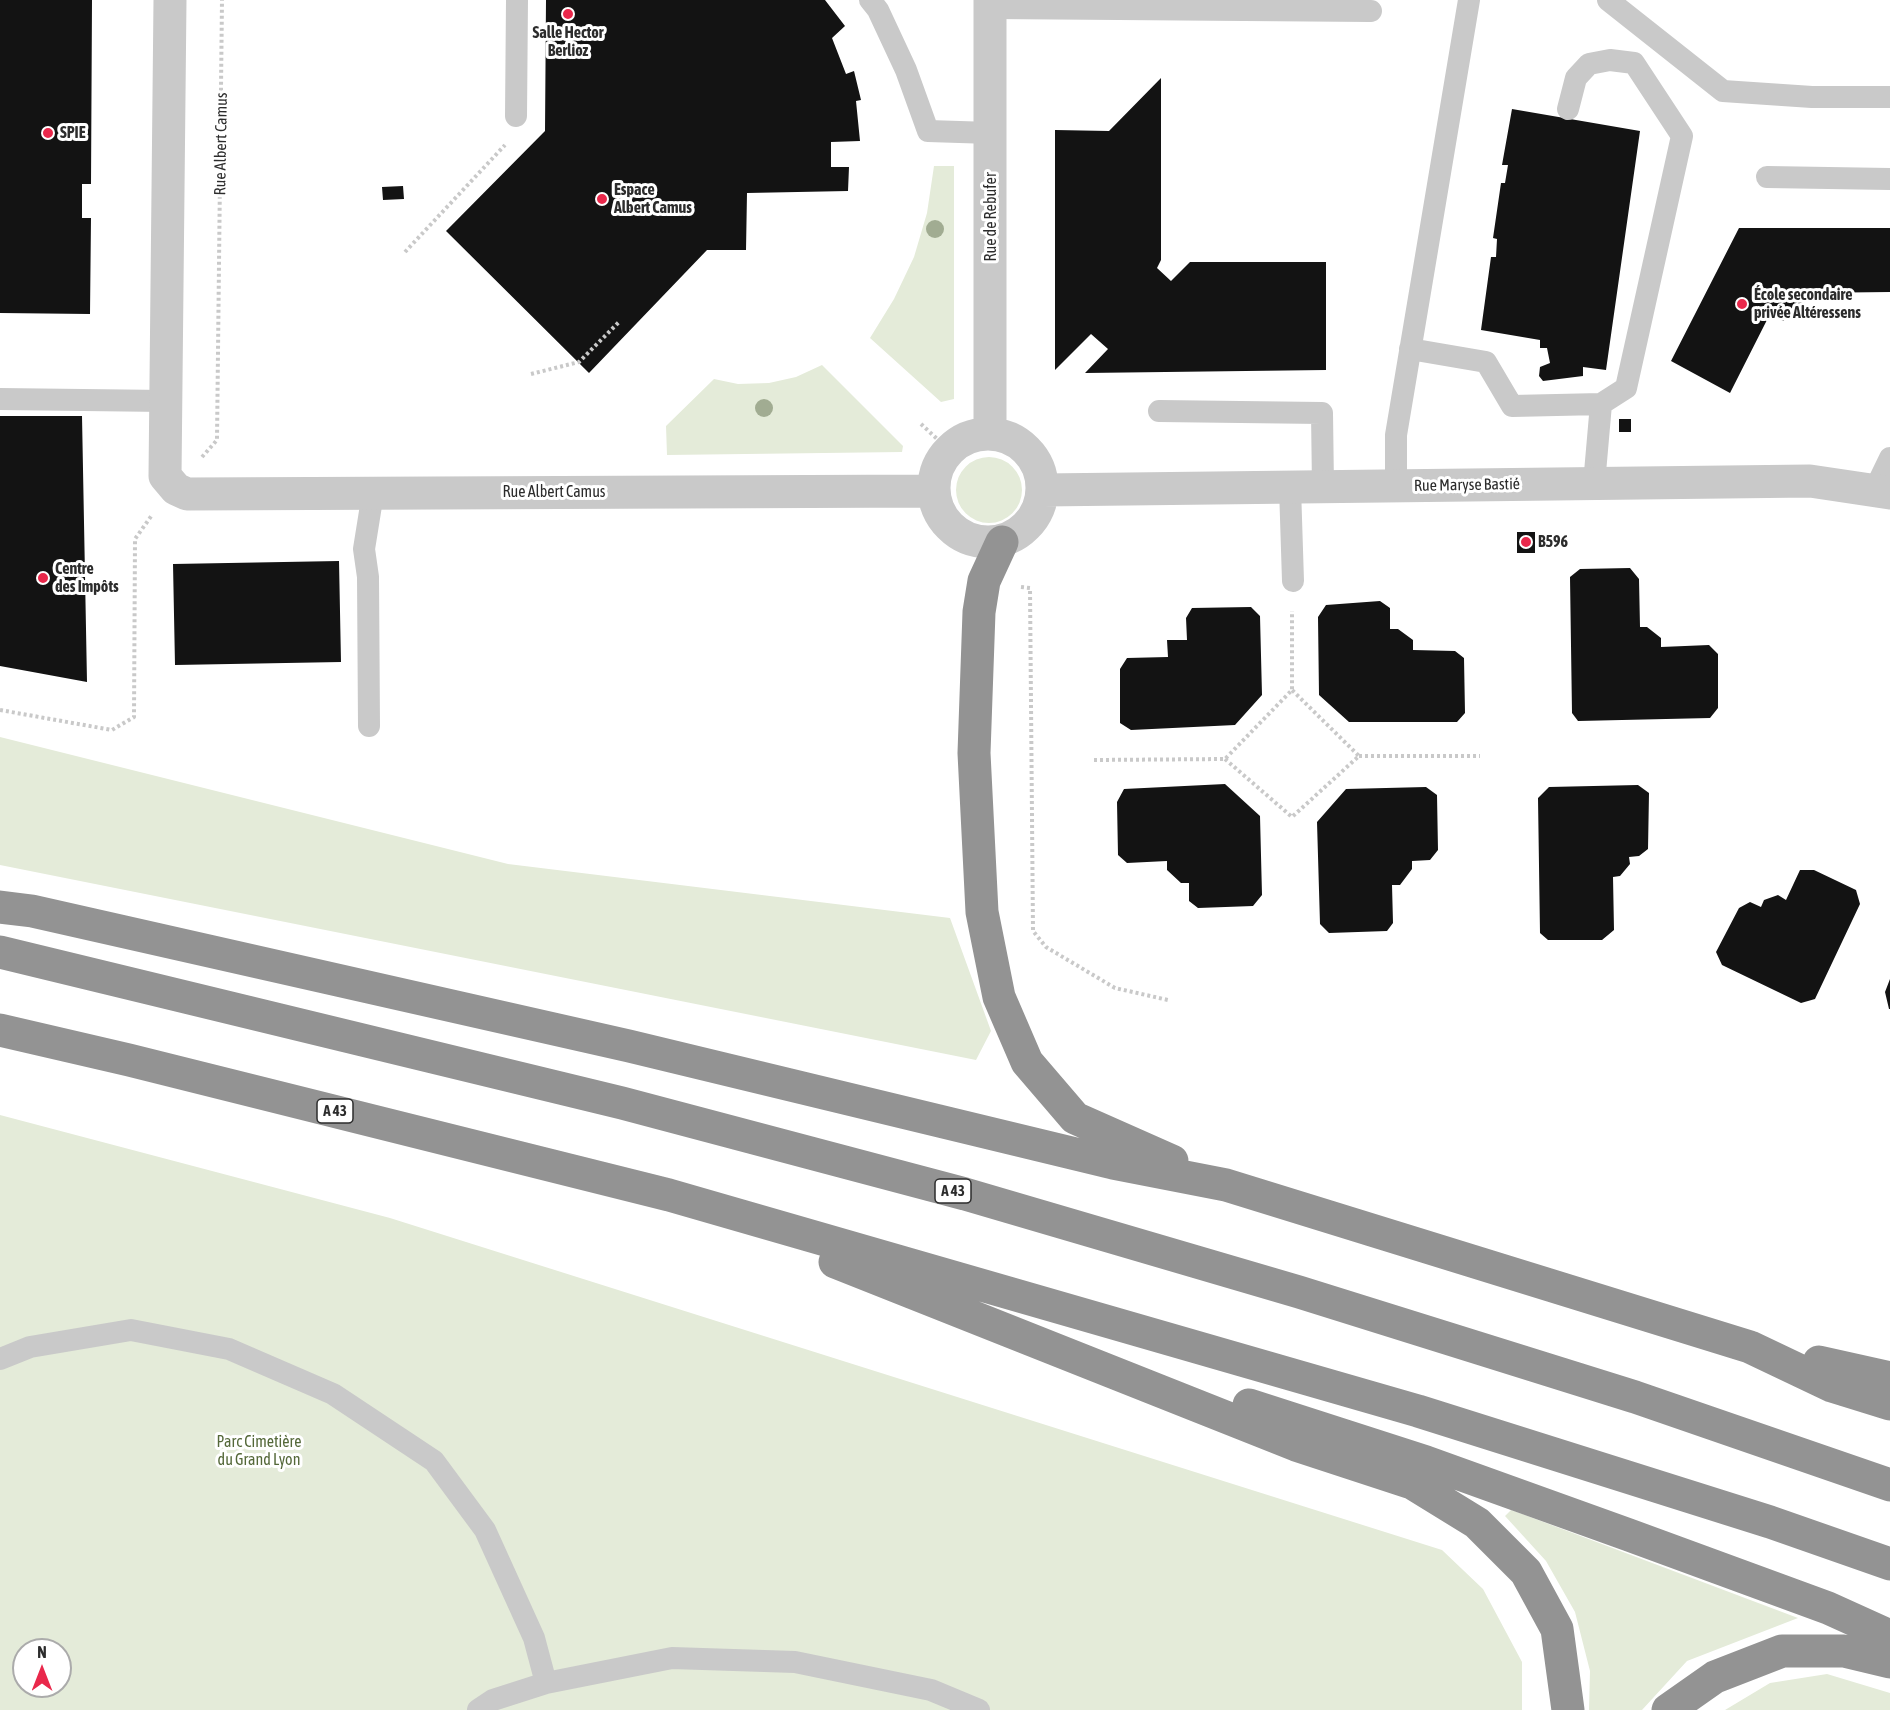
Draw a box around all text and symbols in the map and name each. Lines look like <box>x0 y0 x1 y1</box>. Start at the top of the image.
marker: Salle Hector Berlioz <box>561 7 575 21</box>
place label: Salle Hector Berlioz <box>532 23 604 61</box>
street label: Rue Albert Camus <box>211 92 231 196</box>
place label: SPIE <box>60 123 85 143</box>
marker: SPIE <box>41 126 55 140</box>
street label: Rue de Rebufer <box>981 172 1001 262</box>
place label: Espace Albert Camus <box>614 180 692 218</box>
marker: Espace Albert Camus <box>595 192 609 206</box>
place label: École secondaire privée Altéressens <box>1754 285 1861 323</box>
marker: École secondaire privée Altéressens <box>1735 297 1749 311</box>
street label: Rue Maryse Bastié <box>1414 474 1520 496</box>
street label: Rue Albert Camus <box>502 482 606 502</box>
place label: B596 <box>1538 532 1568 552</box>
marker: B596 <box>1519 535 1533 549</box>
place label: Centre des Impôts <box>55 559 119 597</box>
marker: Centre des Impôts <box>36 571 50 585</box>
road number: A 43 <box>317 1099 353 1123</box>
road number: A 43 <box>935 1179 971 1203</box>
park label: Parc Cimetière du Grand Lyon <box>217 1432 301 1470</box>
north arrow <box>12 1638 72 1698</box>
text: N <box>37 1643 47 1661</box>

